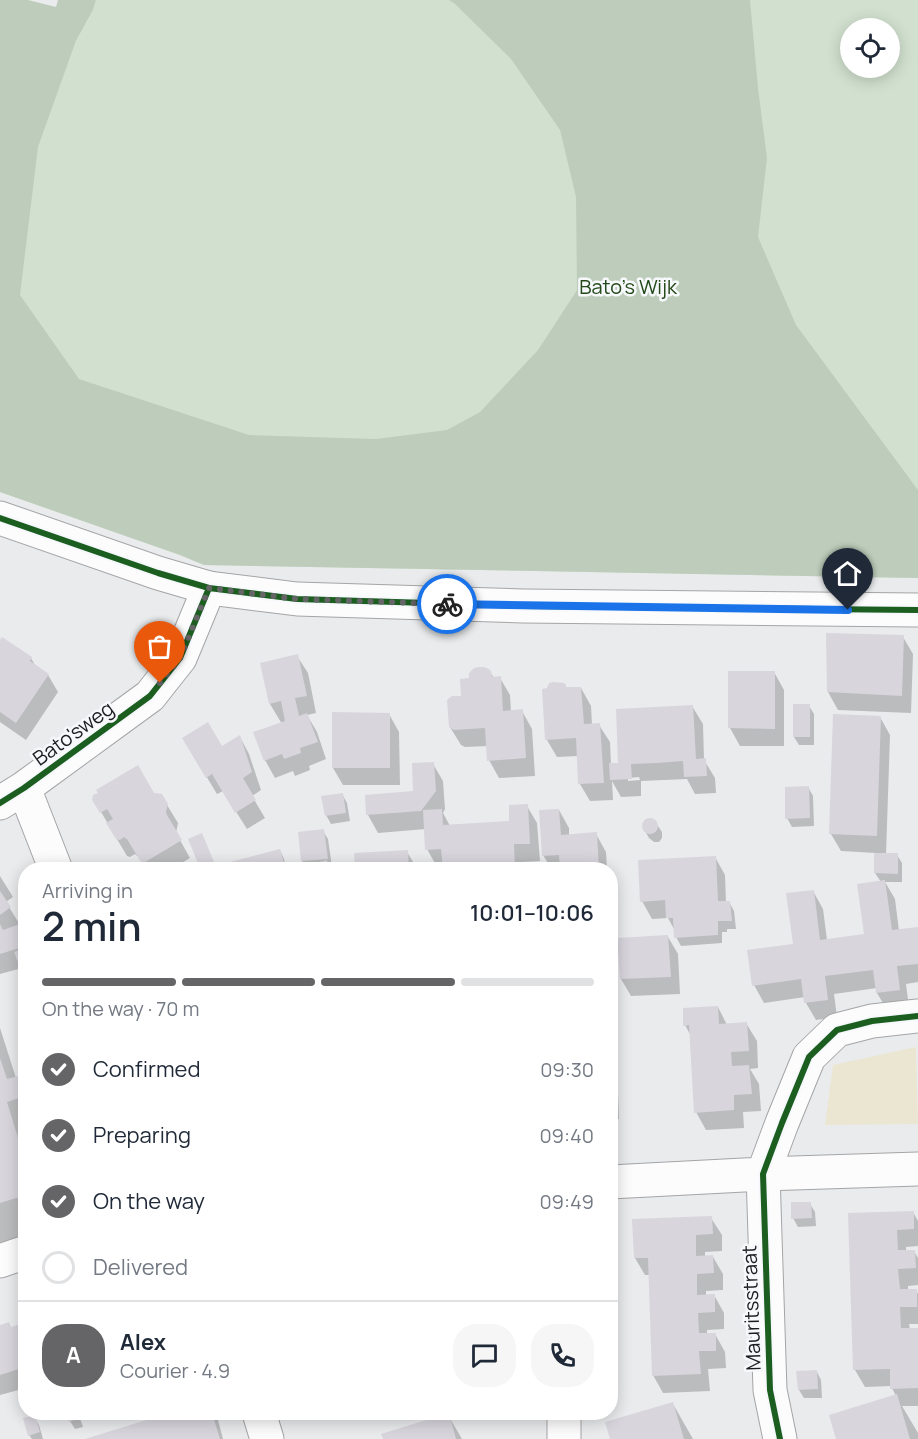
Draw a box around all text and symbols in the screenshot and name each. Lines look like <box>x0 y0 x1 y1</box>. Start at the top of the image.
map controls <box>840 18 900 78</box>
button: locate <box>840 18 900 78</box>
park label: Bato's Wijk <box>579 273 678 300</box>
pin <box>822 548 873 610</box>
icon: home <box>831 557 864 590</box>
courier <box>417 574 477 634</box>
icon: bike <box>431 588 464 621</box>
pin <box>134 621 185 683</box>
icon: bag <box>143 630 176 663</box>
street label: Bato'sweg <box>27 695 119 771</box>
text: Arriving in <box>42 877 133 904</box>
text: 10:01–10:06 <box>470 898 594 928</box>
text: 2 min <box>42 899 141 953</box>
text: On the way · 70 m <box>42 995 199 1022</box>
icon: check <box>42 1053 75 1086</box>
text: Confirmed <box>93 1054 201 1084</box>
text: 09:30 <box>540 1056 594 1083</box>
icon: check <box>42 1119 75 1152</box>
text: Preparing <box>93 1120 191 1150</box>
text: 09:40 <box>539 1122 594 1149</box>
icon: check <box>42 1185 75 1218</box>
text: On the way <box>93 1186 205 1216</box>
text: 09:49 <box>539 1188 594 1215</box>
street label: Mauritsstraat <box>735 1245 767 1371</box>
text: Delivered <box>93 1252 188 1282</box>
button: chat <box>453 1324 516 1387</box>
button: phone <box>531 1324 594 1387</box>
text: Alex <box>120 1327 166 1357</box>
text: A <box>66 1340 81 1370</box>
text: Courier · 4.9 <box>120 1357 230 1384</box>

